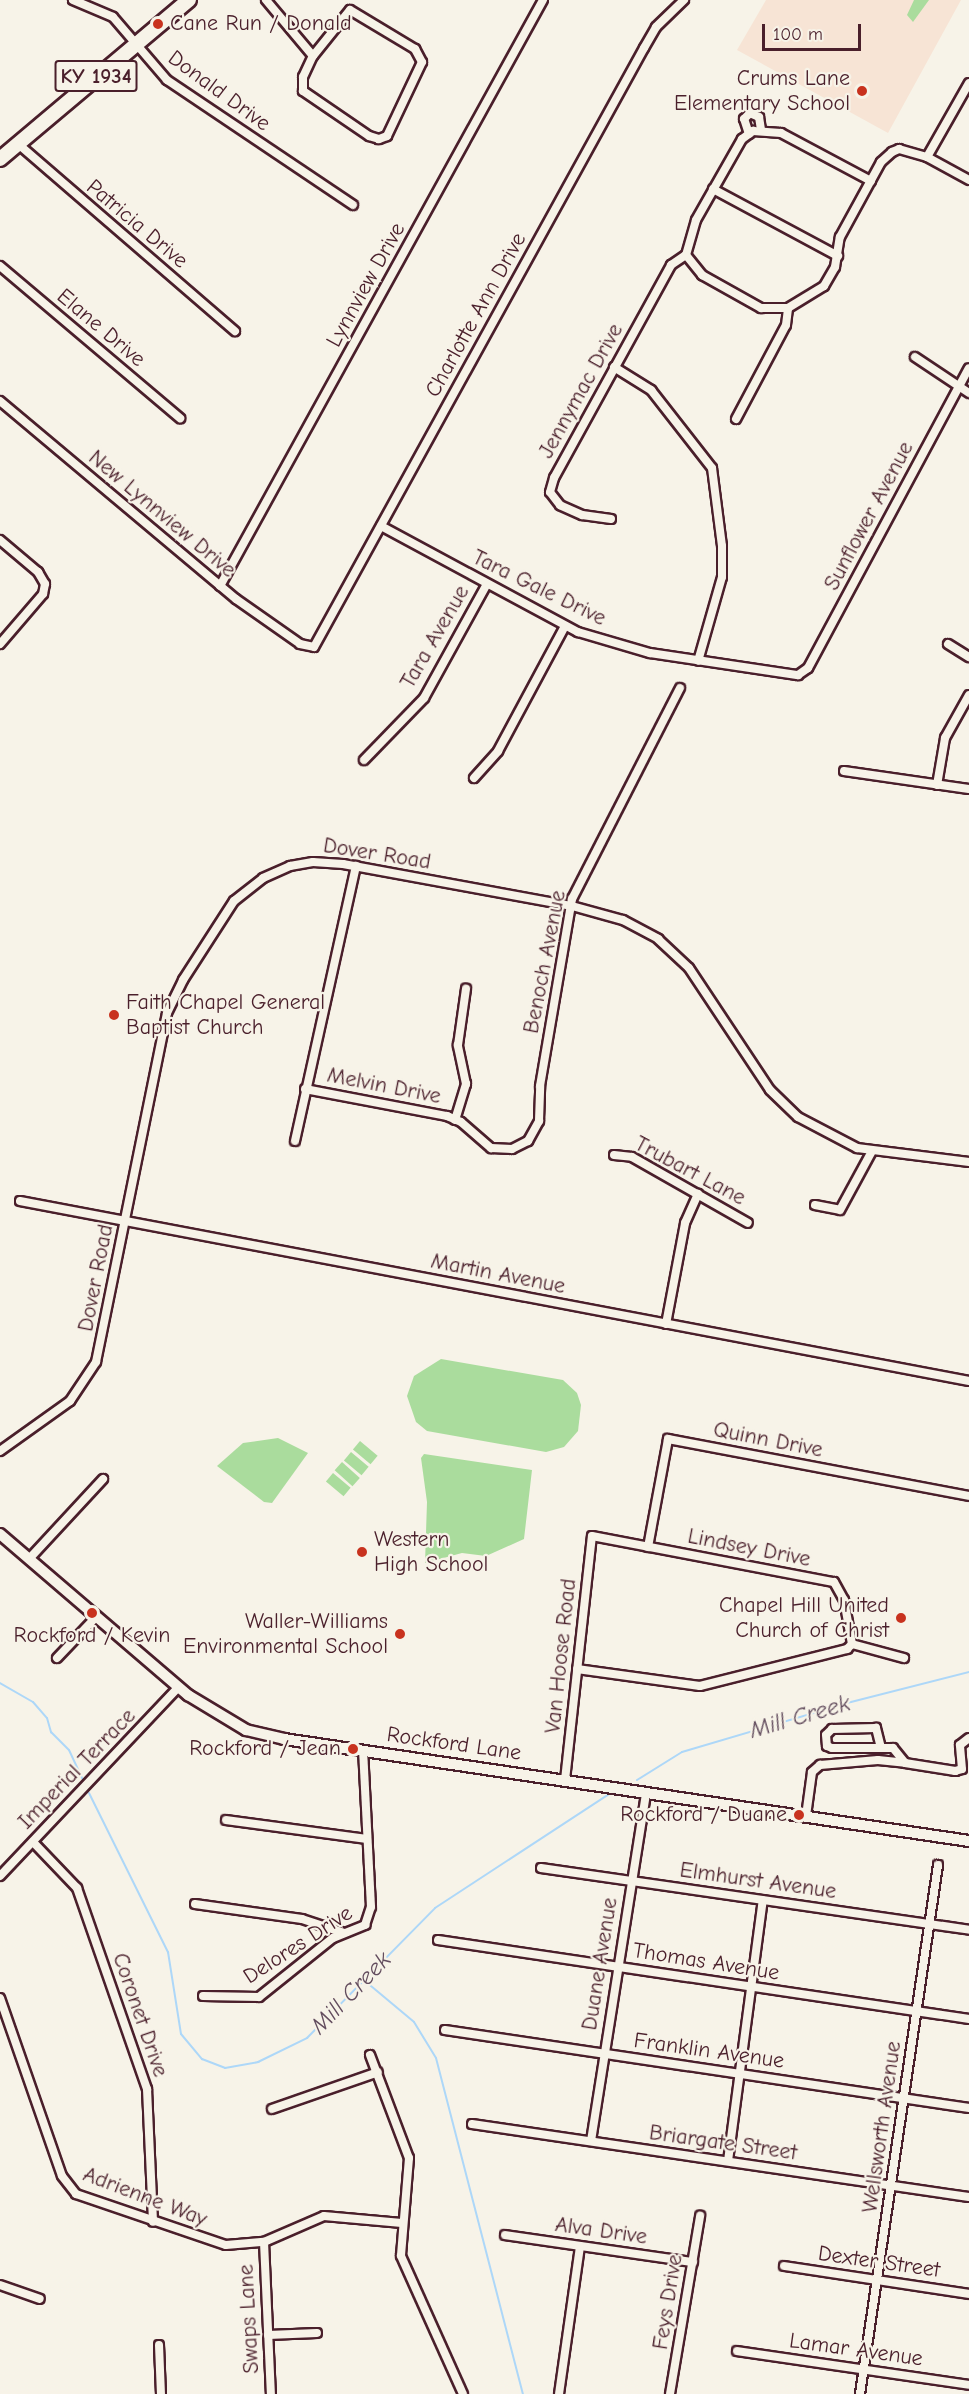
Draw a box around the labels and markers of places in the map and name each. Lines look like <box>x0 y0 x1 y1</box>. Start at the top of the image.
place label: Cane Run / Donald <box>170 11 352 37</box>
marker: Cane Run / Donald <box>151 17 165 31</box>
place label: Crums Lane Elementary School <box>674 65 850 116</box>
marker: Crums Lane Elementary School <box>855 84 869 98</box>
place label: Faith Chapel General Baptist Church <box>126 989 325 1040</box>
marker: Faith Chapel General Baptist Church <box>107 1008 121 1022</box>
place label: Western High School <box>374 1526 488 1578</box>
marker: Western High School <box>355 1545 369 1559</box>
place label: Chapel Hill United Church of Christ <box>719 1592 889 1644</box>
marker: Rockford / Kevin <box>85 1606 99 1620</box>
place label: Waller-Williams Environmental School <box>183 1608 388 1660</box>
marker: Chapel Hill United Church of Christ <box>894 1611 908 1625</box>
place label: Rockford / Kevin <box>14 1623 170 1649</box>
marker: Waller-Williams Environmental School <box>393 1627 407 1641</box>
place label: Rockford / Jean <box>189 1736 341 1762</box>
marker: Rockford / Jean <box>346 1742 360 1756</box>
place label: Rockford / Duane <box>620 1802 787 1828</box>
marker: Rockford / Duane <box>792 1808 806 1822</box>

